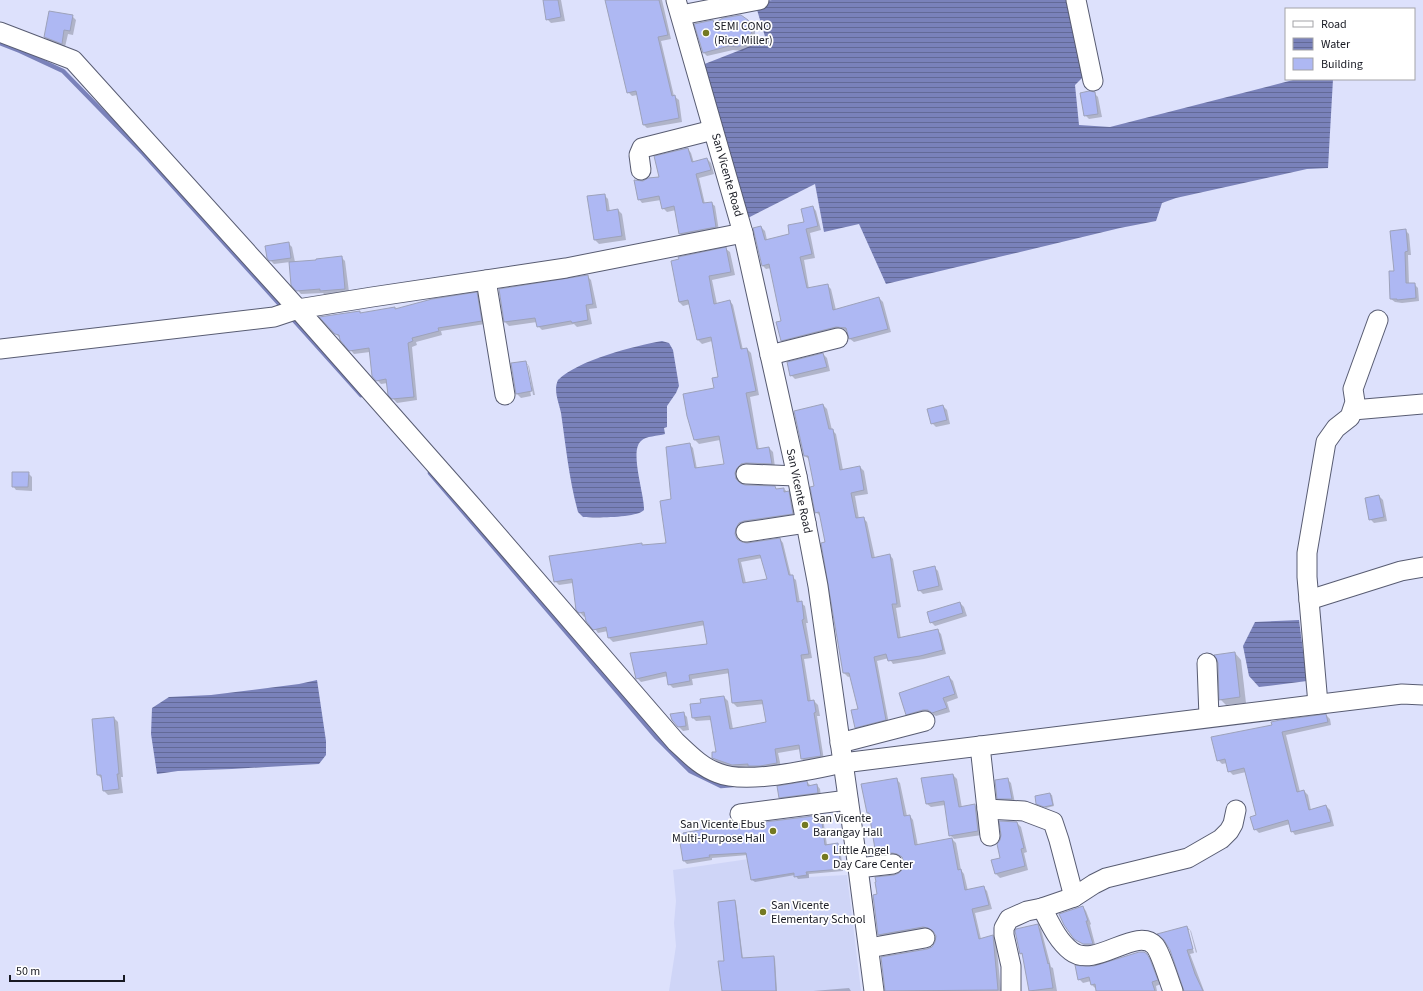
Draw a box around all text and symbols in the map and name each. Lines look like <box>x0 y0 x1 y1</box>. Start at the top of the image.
legend <box>1285 8 1415 80</box>
text: Road <box>1321 16 1347 33</box>
place label: SEMI CONO (Rice Miller) <box>714 18 773 49</box>
marker: SEMI CONO (Rice Miller) <box>701 28 711 38</box>
text: Water <box>1321 36 1351 53</box>
text: Building <box>1321 56 1363 73</box>
street label: San Vicente Road <box>707 131 747 219</box>
street label: San Vicente Road <box>782 447 816 535</box>
place label: San Vicente Barangay Hall <box>813 810 883 841</box>
place label: San Vicente Ebus Multi-Purpose Hall <box>672 816 765 847</box>
marker: San Vicente Barangay Hall <box>800 820 810 830</box>
marker: San Vicente Ebus Multi-Purpose Hall <box>768 826 778 836</box>
place label: Little Angel Day Care Center <box>833 842 914 873</box>
marker: Little Angel Day Care Center <box>820 852 830 862</box>
place label: San Vicente Elementary School <box>771 897 866 928</box>
marker: San Vicente Elementary School <box>758 907 768 917</box>
scale bar <box>10 957 124 983</box>
text: 50 m <box>16 963 40 980</box>

